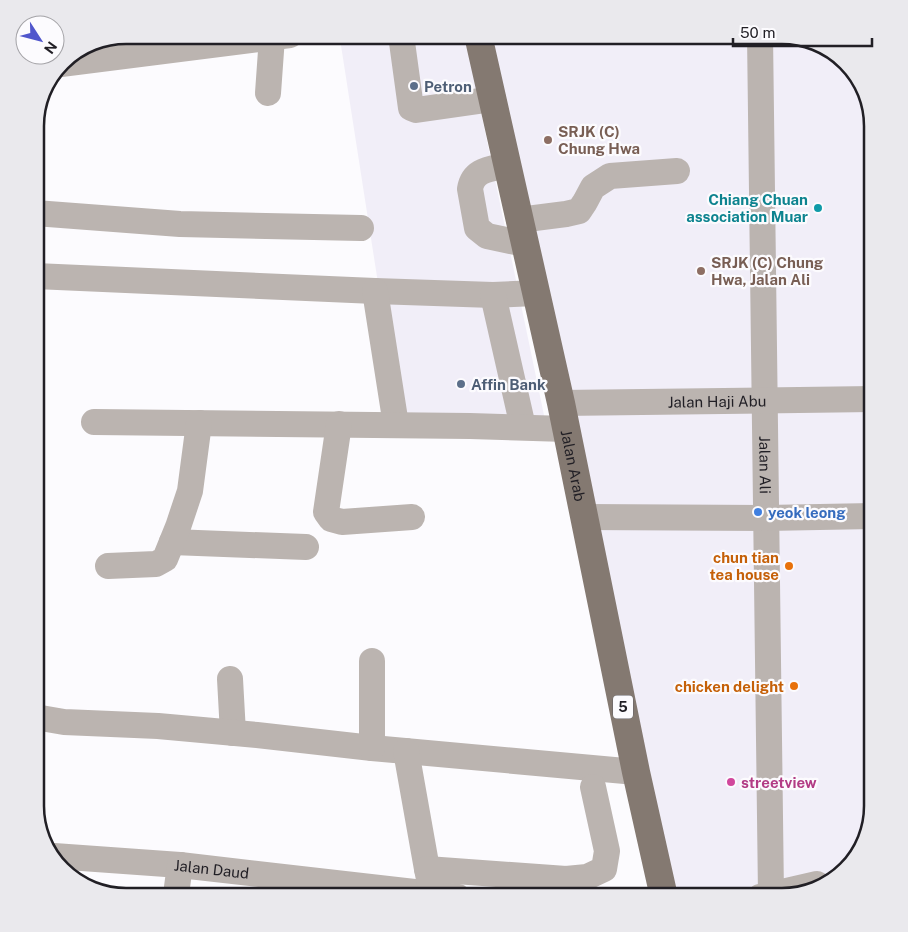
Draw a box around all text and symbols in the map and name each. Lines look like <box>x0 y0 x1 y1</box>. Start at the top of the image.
north arrow <box>15 15 65 65</box>
scale bar <box>733 15 872 47</box>
text: 50 m <box>740 24 775 41</box>
text: N <box>41 39 60 57</box>
place label: Petron <box>424 78 472 95</box>
marker: Petron <box>408 80 420 92</box>
place label: SRJK (C) Chung Hwa <box>558 123 640 157</box>
marker: SRJK (C) Chung Hwa <box>542 134 554 146</box>
place label: Chiang Chuan association Muar <box>686 191 808 225</box>
marker: Chiang Chuan association Muar <box>812 202 824 214</box>
place label: SRJK (C) Chung Hwa, Jalan Ali <box>711 254 824 288</box>
marker: SRJK (C) Chung Hwa, Jalan Ali <box>695 265 707 277</box>
place label: Affin Bank <box>471 376 546 393</box>
marker: Affin Bank <box>455 378 467 390</box>
street label: Jalan Haji Abu <box>668 392 766 410</box>
street label: Jalan Arab <box>558 428 589 503</box>
street label: Jalan Ali <box>757 436 774 494</box>
place label: yeok leong <box>768 504 846 521</box>
marker: yeok leong <box>752 506 764 518</box>
place label: chun tian tea house <box>710 549 779 583</box>
marker: chun tian tea house <box>783 560 795 572</box>
place label: chicken delight <box>675 678 784 695</box>
marker: chicken delight <box>788 680 800 692</box>
road number: 5 <box>613 696 633 719</box>
place label: streetview <box>741 774 817 791</box>
marker: streetview <box>725 776 737 788</box>
street label: Jalan Daud <box>173 856 250 881</box>

